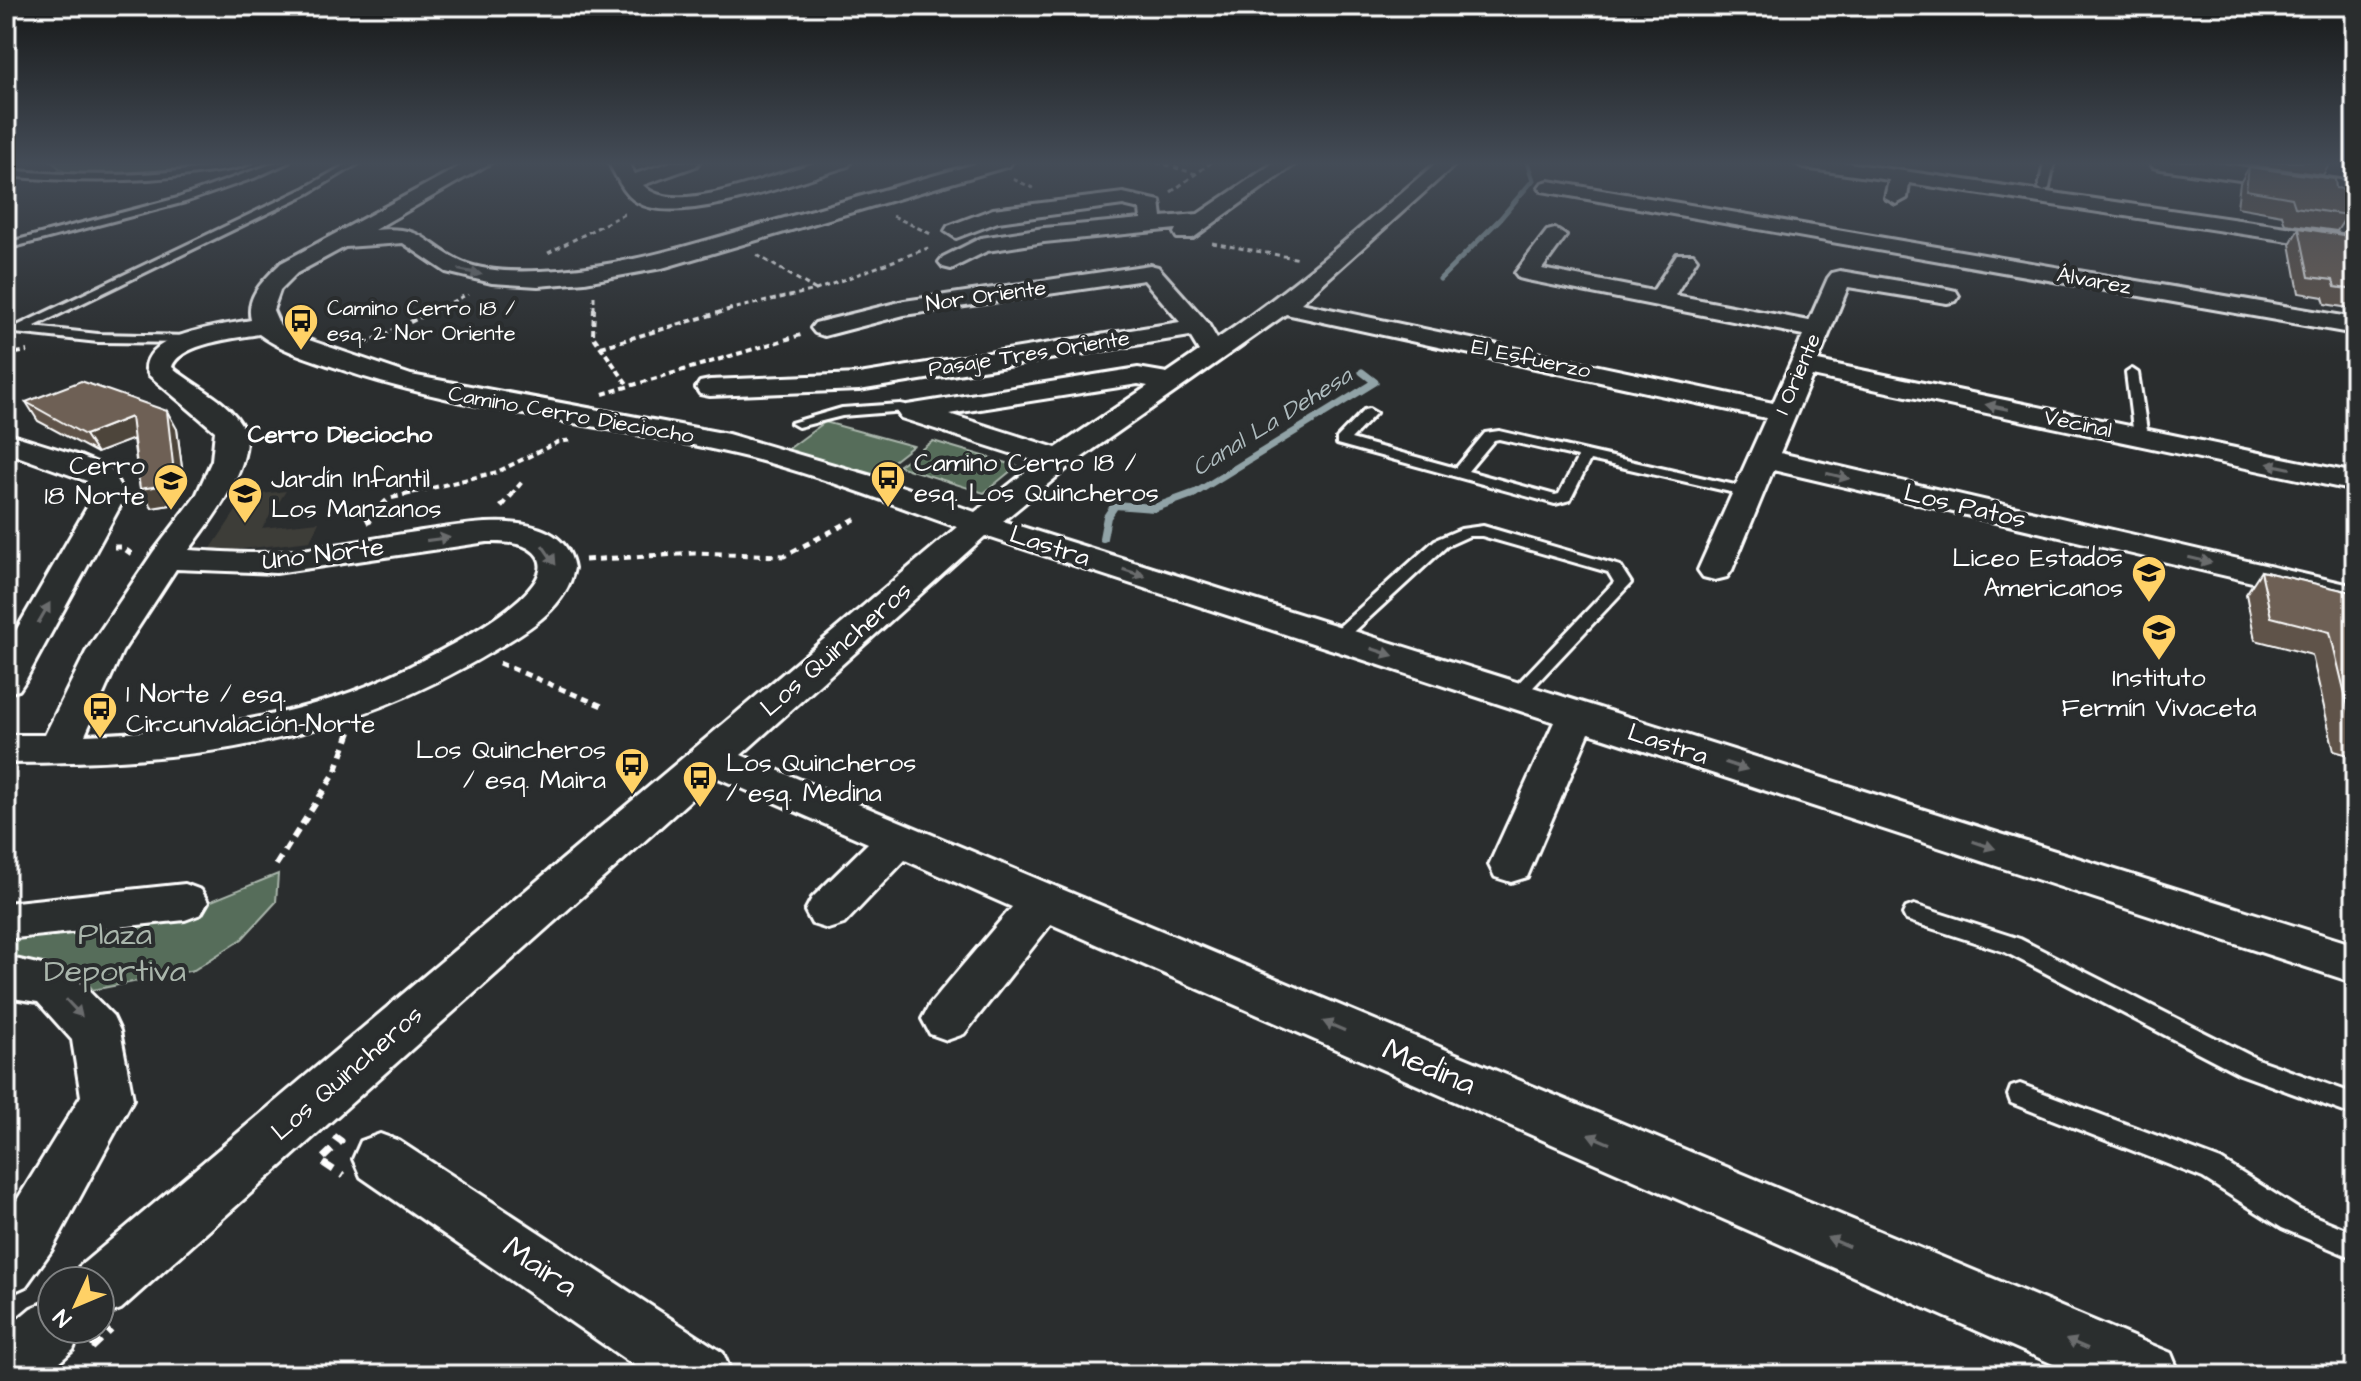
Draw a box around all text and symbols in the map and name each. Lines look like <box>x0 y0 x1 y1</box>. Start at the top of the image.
street label: Álvarez <box>2054 259 2134 303</box>
one-way arrow <box>457 266 482 279</box>
street label: Nor Oriente <box>924 272 1048 320</box>
place label: Camino Cerro 18 / esq. 2 Nor Oriente <box>327 293 516 349</box>
bus stop icon: Camino Cerro 18 / esq. 2 Nor Oriente <box>282 302 320 352</box>
street label: Pasaje Tres Oriente <box>926 323 1132 385</box>
street label: 1 Oriente <box>1767 328 1829 419</box>
street label: El Esfuerzo <box>1469 331 1594 387</box>
water label: Canal La Dehesa <box>1185 358 1360 485</box>
street label: Camino Cerro Dieciocho <box>446 378 697 452</box>
one-way arrow <box>1984 400 2009 413</box>
street label: Vecinal <box>2041 402 2115 446</box>
district label: Cerro Dieciocho <box>248 418 433 452</box>
place label: Camino Cerro 18 / esq. Los Quincheros <box>914 445 1159 511</box>
place label: Cerro 18 Norte <box>45 448 145 514</box>
bus stop icon: Camino Cerro 18 / esq. Los Quincheros <box>869 459 907 509</box>
one-way arrow <box>2266 459 2291 472</box>
place label: Jardín Infantil Los Manzanos <box>271 461 442 527</box>
school or university icon: Cerro 18 Norte <box>152 462 190 512</box>
one-way arrow <box>1825 470 1850 483</box>
school or university icon: Jardín Infantil Los Manzanos <box>226 475 264 525</box>
street label: Los Patos <box>1900 475 2030 537</box>
street label: Lastra <box>1005 516 1095 576</box>
street label: Uno Norte <box>260 529 386 579</box>
one-way arrow <box>426 532 451 545</box>
place label: Liceo Estados Americanos <box>1952 540 2123 606</box>
one-way arrow <box>541 544 557 566</box>
school or university icon: Liceo Estados Americanos <box>2130 554 2168 604</box>
one-way arrow <box>2188 555 2213 567</box>
one-way arrow <box>1123 568 1147 580</box>
street label: Los Quincheros <box>752 573 920 725</box>
one-way arrow <box>36 602 50 624</box>
school or university icon: Instituto Fermín Vivaceta <box>2140 612 2178 662</box>
one-way arrow <box>1370 647 1394 659</box>
place label: Instituto Fermín Vivaceta <box>2061 660 2257 726</box>
place label: 1 Norte / esq. Circunvalación-Norte <box>126 676 375 742</box>
bus stop icon: 1 Norte / esq. Circunvalación-Norte <box>81 690 119 740</box>
street label: Lastra <box>1623 714 1713 774</box>
place label: Los Quincheros / esq. Maira <box>416 732 606 798</box>
place label: Los Quincheros / esq. Medina <box>726 745 916 811</box>
bus stop icon: Los Quincheros / esq. Maira <box>613 746 651 796</box>
bus stop icon: Los Quincheros / esq. Medina <box>681 759 719 809</box>
one-way arrow <box>1725 760 1749 773</box>
one-way arrow <box>1972 839 1996 852</box>
park label: Plaza Deportiva <box>44 912 186 994</box>
street label: Los Quincheros <box>263 997 431 1149</box>
one-way arrow <box>64 998 82 1017</box>
one-way arrow <box>1322 1019 1346 1032</box>
street label: Medina <box>1375 1027 1483 1107</box>
one-way arrow <box>1587 1133 1611 1146</box>
street label: Maira <box>494 1226 586 1308</box>
one-way arrow <box>1826 1235 1850 1248</box>
north arrow <box>36 1265 116 1345</box>
text: N <box>47 1302 79 1334</box>
one-way arrow <box>2065 1338 2089 1351</box>

